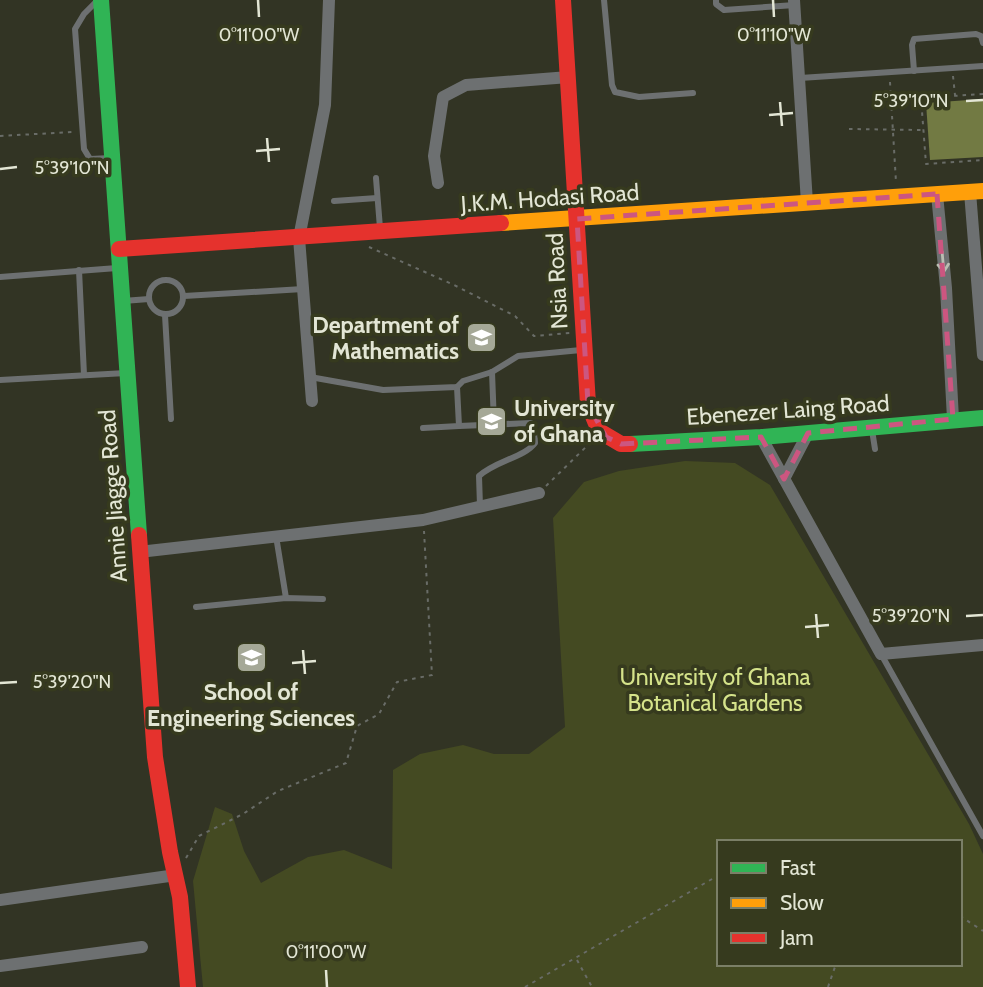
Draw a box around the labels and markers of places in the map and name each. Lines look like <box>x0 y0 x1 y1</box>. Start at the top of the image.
place label: Department of Mathematics <box>312 311 459 365</box>
school or university icon: Department of Mathematics <box>465 321 499 355</box>
place label: University of Ghana <box>514 394 615 448</box>
school or university icon: University of Ghana <box>474 404 508 438</box>
school or university icon: School of Engineering Sciences <box>234 641 268 675</box>
place label: School of Engineering Sciences <box>147 678 355 732</box>

